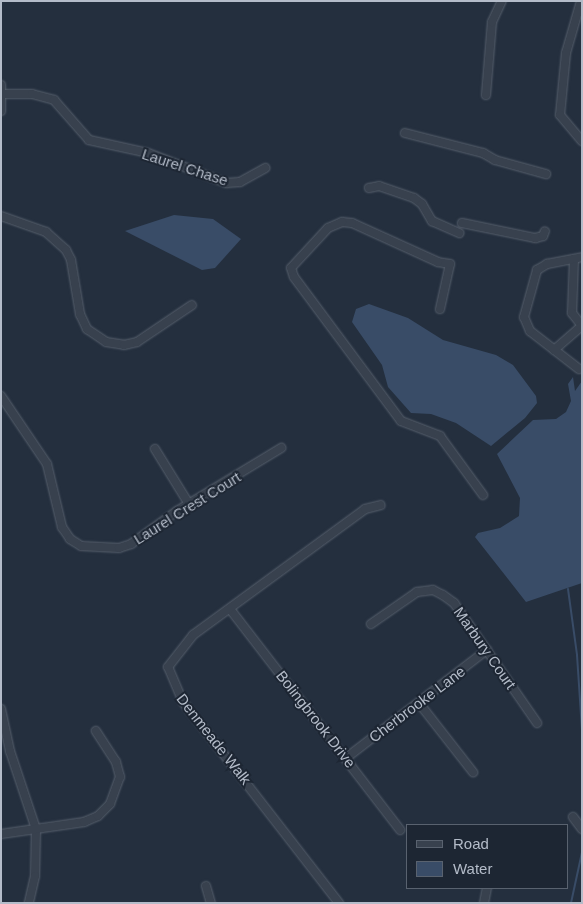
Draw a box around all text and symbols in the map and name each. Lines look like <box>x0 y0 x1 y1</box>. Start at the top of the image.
street label: Laurel Chase <box>140 145 230 189</box>
street label: Laurel Crest Court <box>130 468 244 548</box>
street label: Marbury Court <box>450 604 520 692</box>
street label: Cherbrooke Lane <box>365 662 469 746</box>
street label: Bolingbrook Drive <box>272 667 360 771</box>
street label: Denmeade Walk <box>173 690 255 788</box>
legend <box>406 824 568 889</box>
text: Road <box>453 835 489 852</box>
text: Water <box>453 860 492 877</box>

